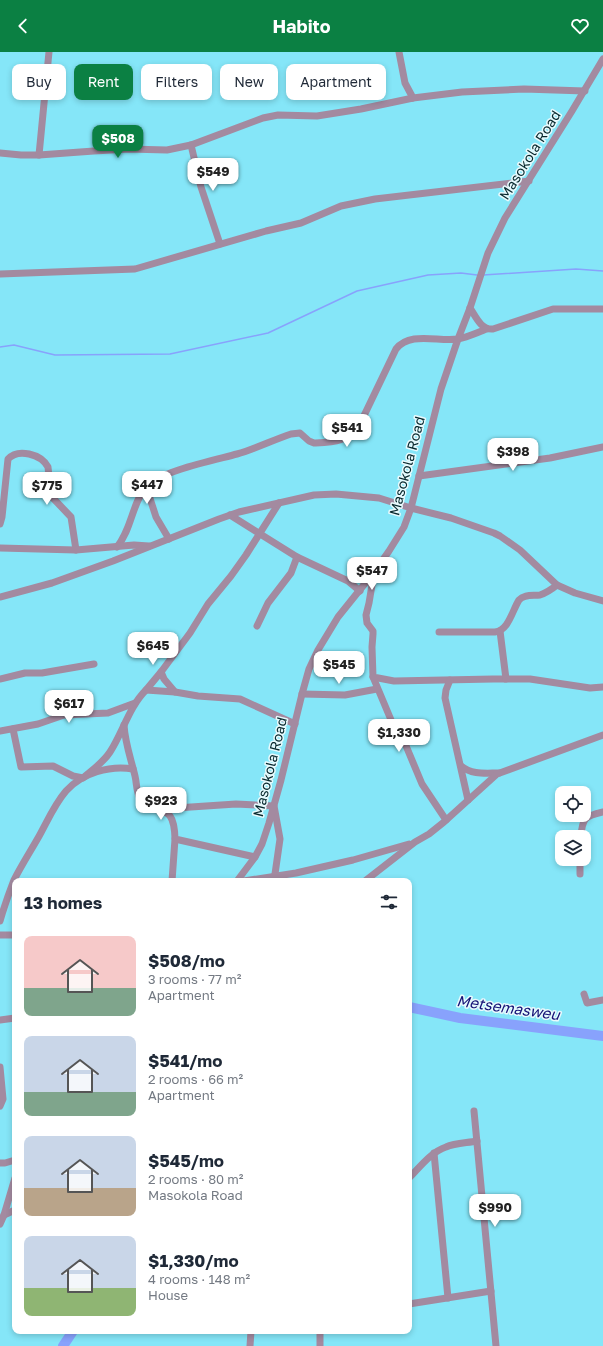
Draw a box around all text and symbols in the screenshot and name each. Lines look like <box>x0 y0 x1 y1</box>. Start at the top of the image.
icon: back <box>12 15 34 37</box>
text: Habito <box>272 15 331 37</box>
icon: heart <box>569 15 591 37</box>
chip: Buy <box>12 64 66 100</box>
chip: Rent <box>74 64 133 100</box>
chip: Filters <box>141 64 212 100</box>
chip: New <box>220 64 278 100</box>
chip: Apartment <box>286 64 386 100</box>
street label: Masokola Road <box>495 107 564 202</box>
pin: $508 <box>94 125 142 159</box>
text: $508 <box>101 130 135 146</box>
pin: $549 <box>189 158 237 192</box>
text: $549 <box>196 163 230 179</box>
pin: $541 <box>323 414 371 448</box>
street label: Masokola Road <box>385 414 428 517</box>
text: $541 <box>331 419 363 435</box>
pin: $398 <box>489 438 537 472</box>
text: $398 <box>496 443 530 459</box>
pin: $447 <box>123 471 171 505</box>
pin: $775 <box>23 472 71 506</box>
text: $447 <box>131 476 163 492</box>
text: $775 <box>32 477 62 493</box>
pin: $547 <box>348 557 396 591</box>
text: $547 <box>356 562 388 578</box>
pin: $645 <box>129 632 177 666</box>
text: $645 <box>136 637 170 653</box>
pin: $545 <box>315 651 363 685</box>
text: $545 <box>323 656 355 672</box>
pin: $617 <box>45 690 93 724</box>
text: $617 <box>54 695 84 711</box>
street label: Masokola Road <box>249 715 290 818</box>
pin: $1,330 <box>366 719 432 753</box>
text: $1,330 <box>377 724 421 740</box>
map controls <box>555 786 591 866</box>
button: locate <box>555 786 591 822</box>
pin: $923 <box>137 787 185 821</box>
text: $923 <box>145 792 177 808</box>
button: layers <box>555 830 591 866</box>
icon: filters <box>378 891 400 913</box>
text: 13 homes <box>24 892 102 913</box>
text: $508/mo <box>148 950 225 971</box>
icon: home <box>56 952 104 1000</box>
text: 3 rooms · 77 m² <box>148 971 241 987</box>
text: Apartment <box>148 987 215 1003</box>
water label: Metsemasweu <box>456 991 562 1023</box>
text: $541/mo <box>148 1050 222 1071</box>
icon: home <box>56 1052 104 1100</box>
text: 2 rooms · 66 m² <box>148 1071 243 1087</box>
text: Apartment <box>148 1087 215 1103</box>
text: $545/mo <box>148 1150 224 1171</box>
icon: home <box>56 1152 104 1200</box>
text: 2 rooms · 80 m² <box>148 1171 244 1187</box>
text: Masokola Road <box>148 1187 243 1203</box>
pin: $990 <box>471 1194 519 1228</box>
text: $990 <box>478 1199 512 1215</box>
text: $1,330/mo <box>148 1250 239 1271</box>
icon: home <box>56 1252 104 1300</box>
text: 4 rooms · 148 m² <box>148 1271 250 1287</box>
text: House <box>148 1287 188 1303</box>

